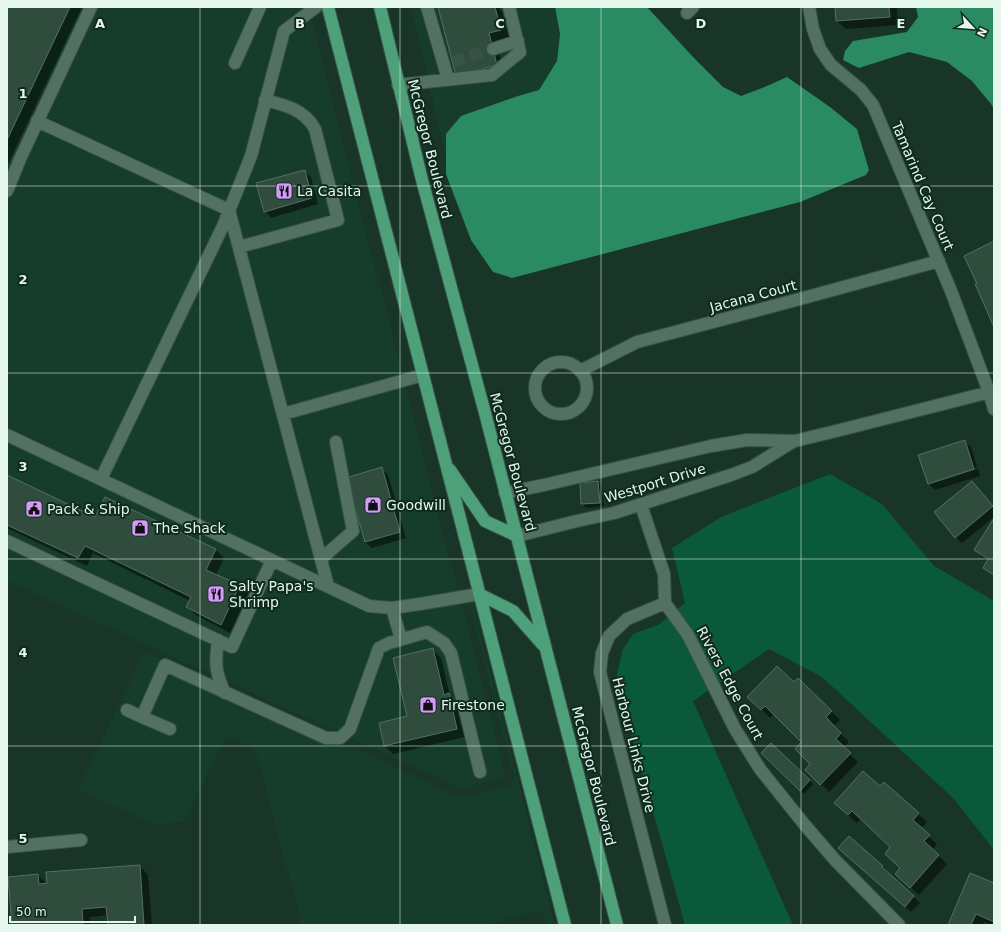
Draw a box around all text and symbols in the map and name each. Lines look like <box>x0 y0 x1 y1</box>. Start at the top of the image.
north arrow <box>953 8 993 48</box>
text: A <box>95 16 105 31</box>
text: B <box>295 16 305 31</box>
text: C <box>495 16 505 31</box>
text: D <box>696 16 707 31</box>
text: E <box>897 16 905 31</box>
text: N <box>974 25 989 39</box>
street label: McGregor Boulevard <box>405 78 455 220</box>
text: 1 <box>18 86 28 101</box>
street label: Tamarind Cay Court <box>888 118 958 253</box>
restaurant icon: La Casita <box>274 181 294 201</box>
place label: La Casita <box>297 183 361 199</box>
text: 2 <box>18 272 28 287</box>
street label: Jacana Court <box>707 277 799 316</box>
street label: McGregor Boulevard <box>487 391 539 533</box>
text: 3 <box>18 459 28 474</box>
street label: Westport Drive <box>603 460 707 506</box>
shop icon: Goodwill <box>363 495 383 515</box>
place label: Goodwill <box>386 497 446 513</box>
public building icon: Pack & Ship <box>24 499 44 519</box>
place label: Pack & Ship <box>47 501 130 517</box>
shop icon: The Shack <box>130 518 150 538</box>
place label: The Shack <box>152 520 227 536</box>
place label: Salty Papa's Shrimp <box>229 578 314 610</box>
restaurant icon: Salty Papa's Shrimp <box>206 584 226 604</box>
street label: Rivers Edge Court <box>693 624 767 743</box>
text: 4 <box>18 645 28 660</box>
street label: Harbour Links Drive <box>609 676 659 814</box>
shop icon: Firestone <box>418 695 438 715</box>
place label: Firestone <box>441 697 505 713</box>
street label: McGregor Boulevard <box>569 705 619 847</box>
text: 5 <box>18 831 28 846</box>
scale bar <box>10 898 135 924</box>
text: 50 m <box>16 905 47 919</box>

